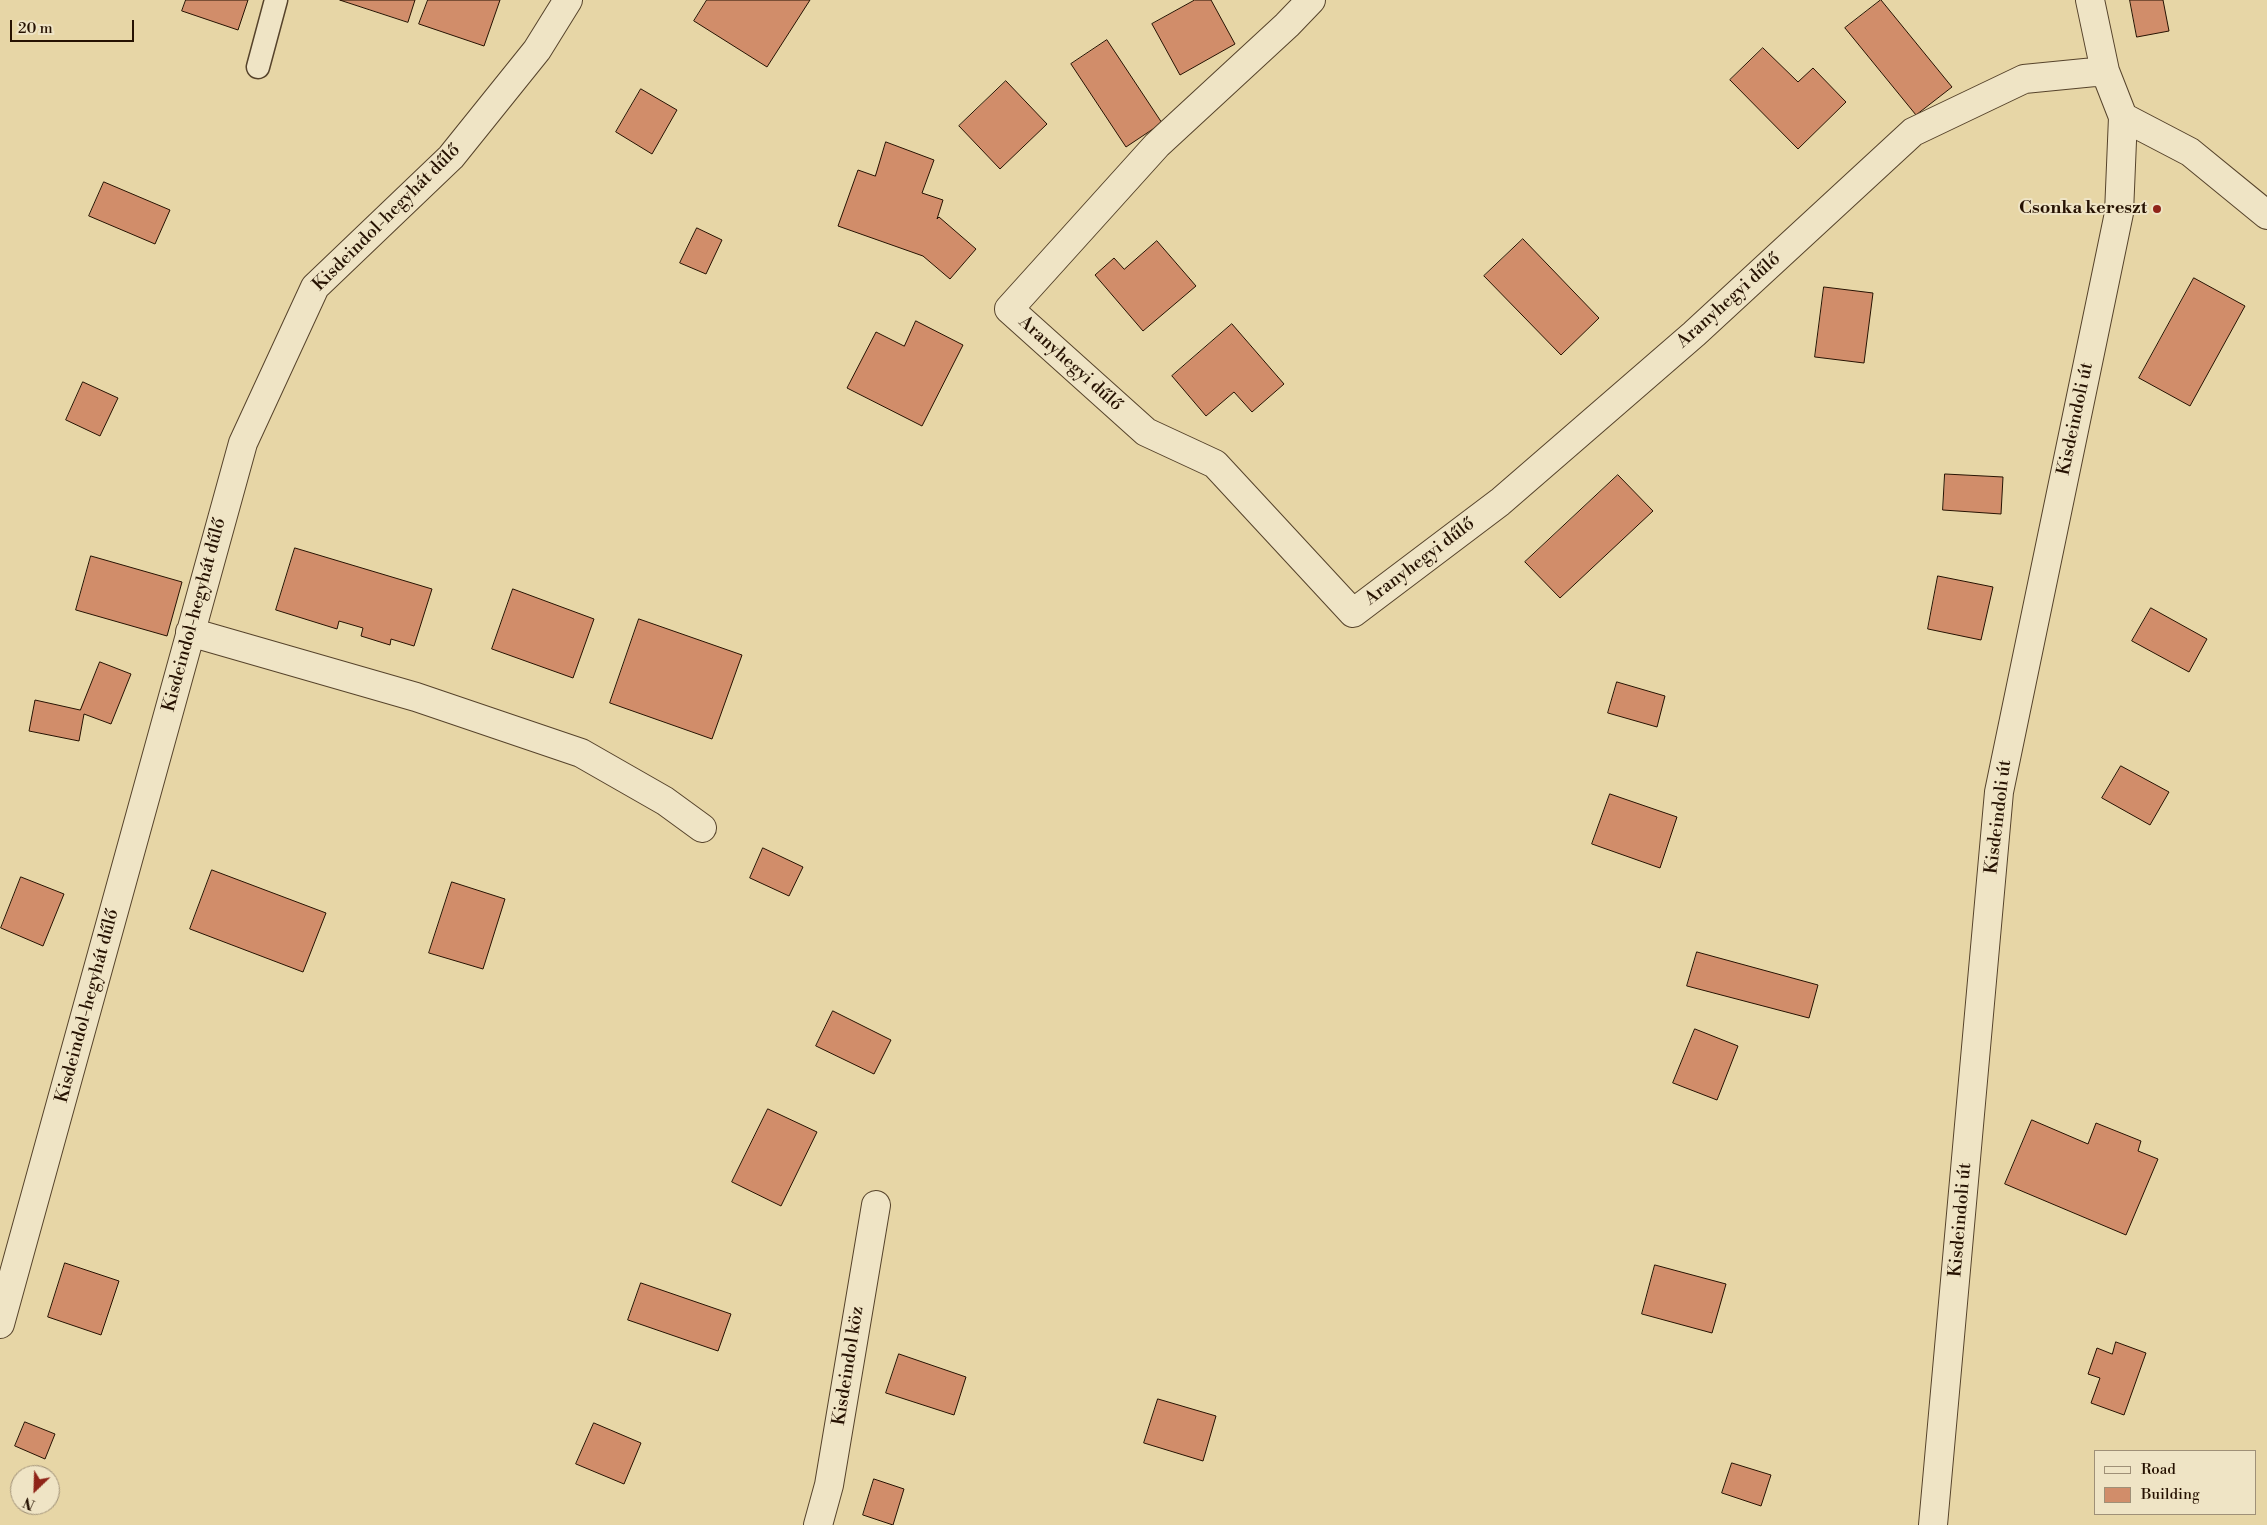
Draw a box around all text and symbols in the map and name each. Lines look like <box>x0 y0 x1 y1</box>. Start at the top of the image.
scale bar <box>12 10 136 42</box>
text: 20 m <box>18 19 53 38</box>
street label: Kisdeindol-hegyhát dűlő <box>309 140 465 296</box>
place label: Csonka kereszt <box>2019 198 2147 220</box>
marker: Csonka kereszt <box>2151 203 2163 215</box>
street label: Aranyhegyi dűlő <box>1673 249 1785 353</box>
street label: Aranyhegyi dűlő <box>1014 312 1126 416</box>
street label: Kisdeindoli út <box>2053 361 2099 477</box>
street label: Aranyhegyi dűlő <box>1361 514 1479 610</box>
street label: Kisdeindol-hegyhát dűlő <box>159 516 231 714</box>
street label: Kisdeindoli út <box>1981 759 2017 875</box>
street label: Kisdeindol-hegyhát dűlő <box>52 907 124 1105</box>
street label: Kisdeindoli út <box>1945 1162 1977 1278</box>
street label: Kisdeindol köz <box>829 1305 869 1427</box>
legend <box>2094 1450 2257 1515</box>
text: Road <box>2141 1460 2176 1479</box>
north arrow <box>10 1465 60 1515</box>
text: Building <box>2141 1485 2200 1504</box>
text: N <box>21 1492 38 1513</box>

